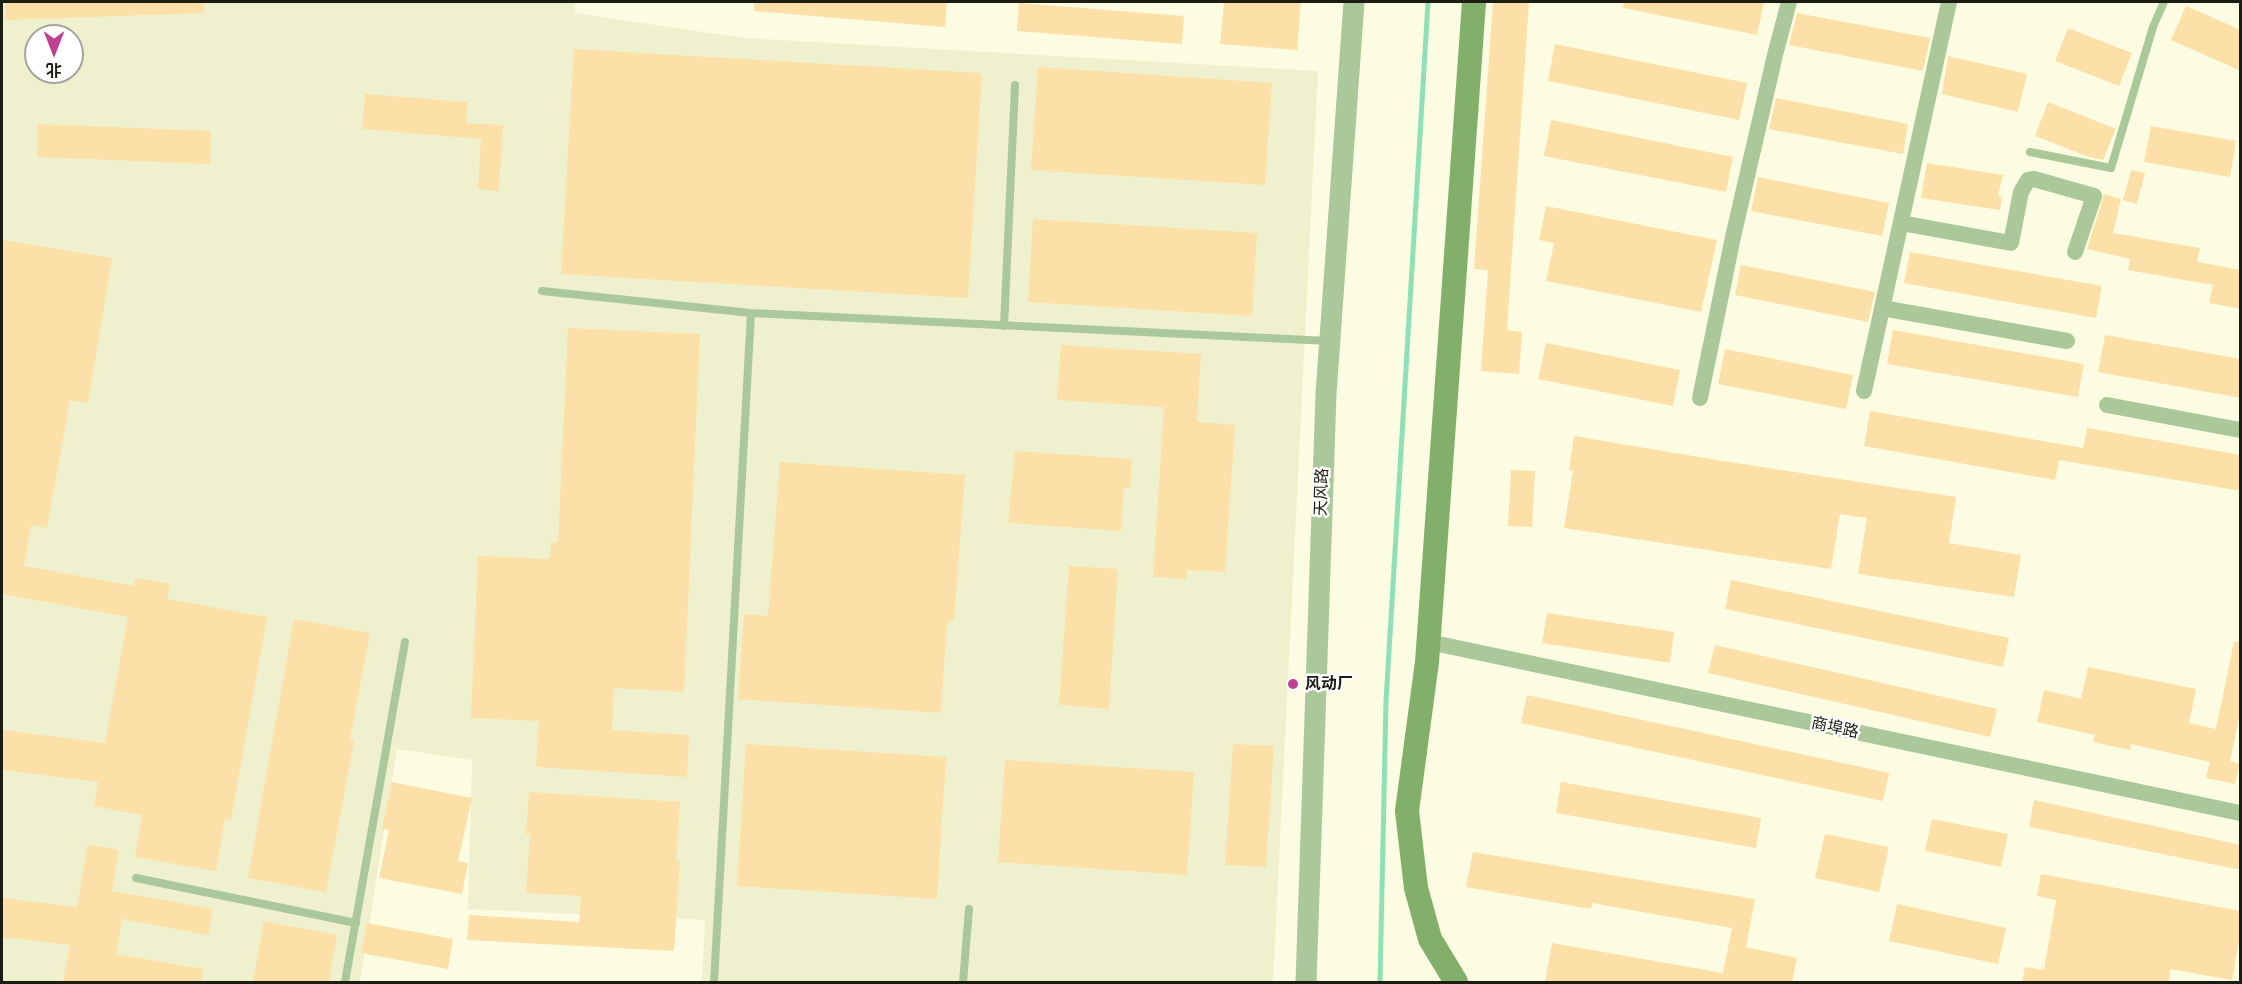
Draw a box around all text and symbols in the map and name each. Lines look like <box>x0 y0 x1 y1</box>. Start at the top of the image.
north arrow <box>24 24 84 84</box>
text: 北 <box>46 60 62 80</box>
street label: 天风路 <box>1312 468 1332 516</box>
place label: 风动厂 <box>1305 674 1353 694</box>
marker: 风动厂 <box>1286 677 1300 691</box>
street label: 商埠路 <box>1810 714 1860 742</box>

